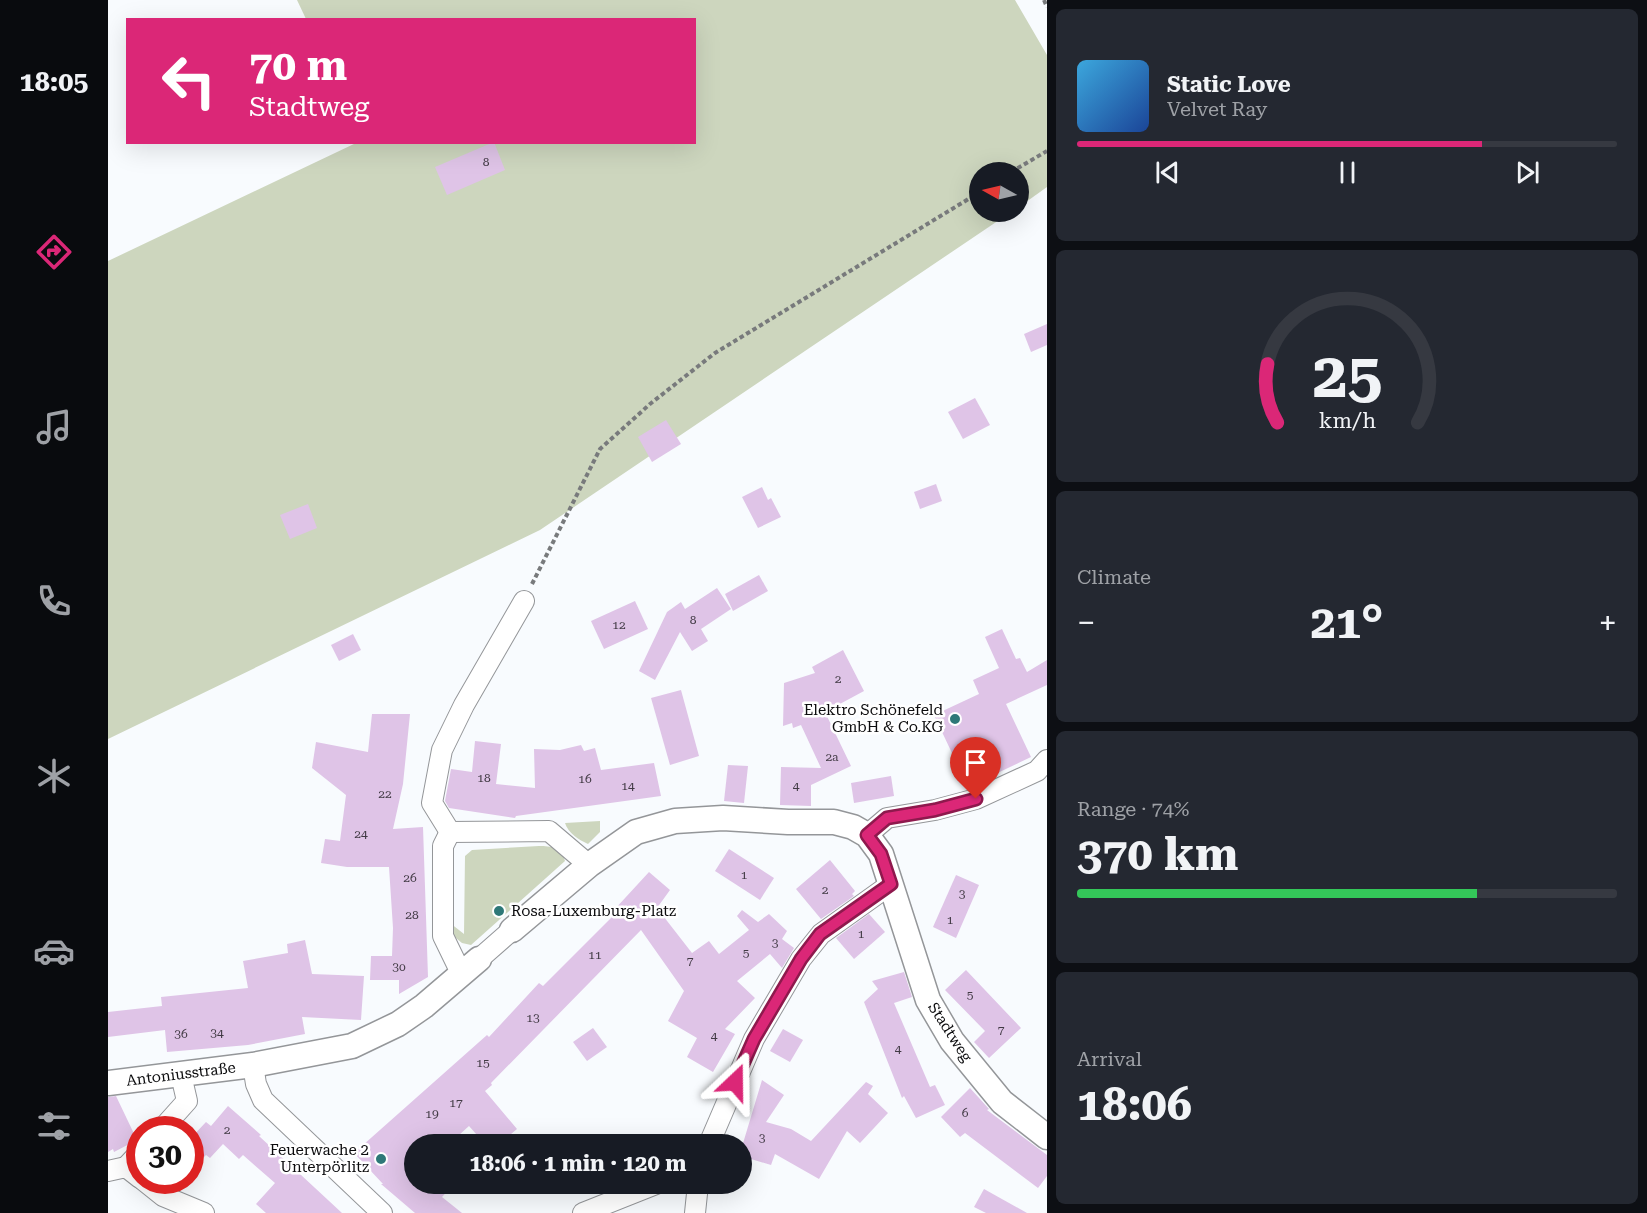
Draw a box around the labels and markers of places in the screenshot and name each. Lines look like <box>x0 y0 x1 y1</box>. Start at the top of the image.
place label: Elektro Schönefeld GmbH & Co.KG <box>804 701 943 736</box>
marker: Elektro Schönefeld GmbH & Co.KG <box>948 712 962 726</box>
pin <box>950 737 1001 799</box>
place label: Rosa-Luxemburg-Platz <box>511 902 676 920</box>
marker: Rosa-Luxemburg-Platz <box>492 904 506 918</box>
place label: Feuerwache 2 Unterpörlitz <box>270 1141 369 1176</box>
marker: Feuerwache 2 Unterpörlitz <box>374 1152 388 1166</box>

